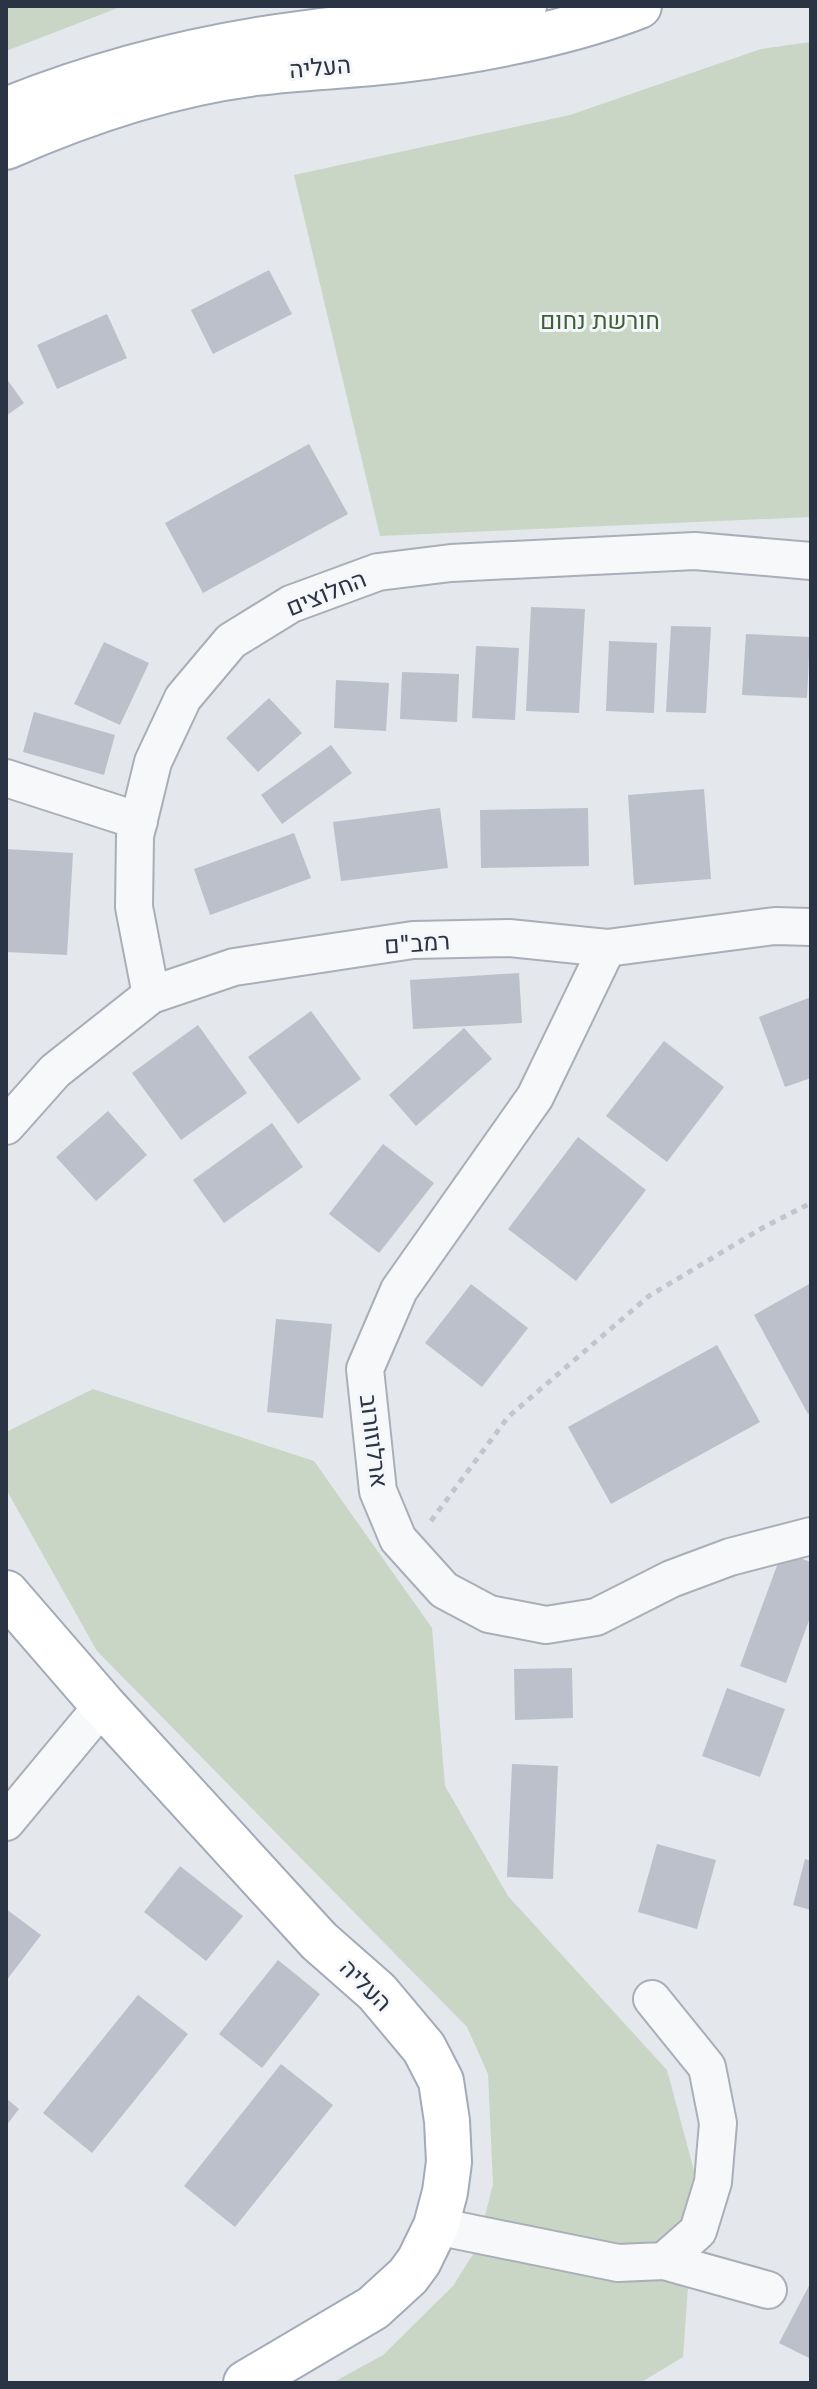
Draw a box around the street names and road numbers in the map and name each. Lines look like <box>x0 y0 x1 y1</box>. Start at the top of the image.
street label: העליה <box>288 50 352 84</box>
street label: החלוצים <box>282 564 370 622</box>
street label: רמב"ם <box>383 926 451 960</box>
street label: ארלוזורוב <box>354 1393 394 1489</box>
street label: העליה <box>334 1953 398 2017</box>

